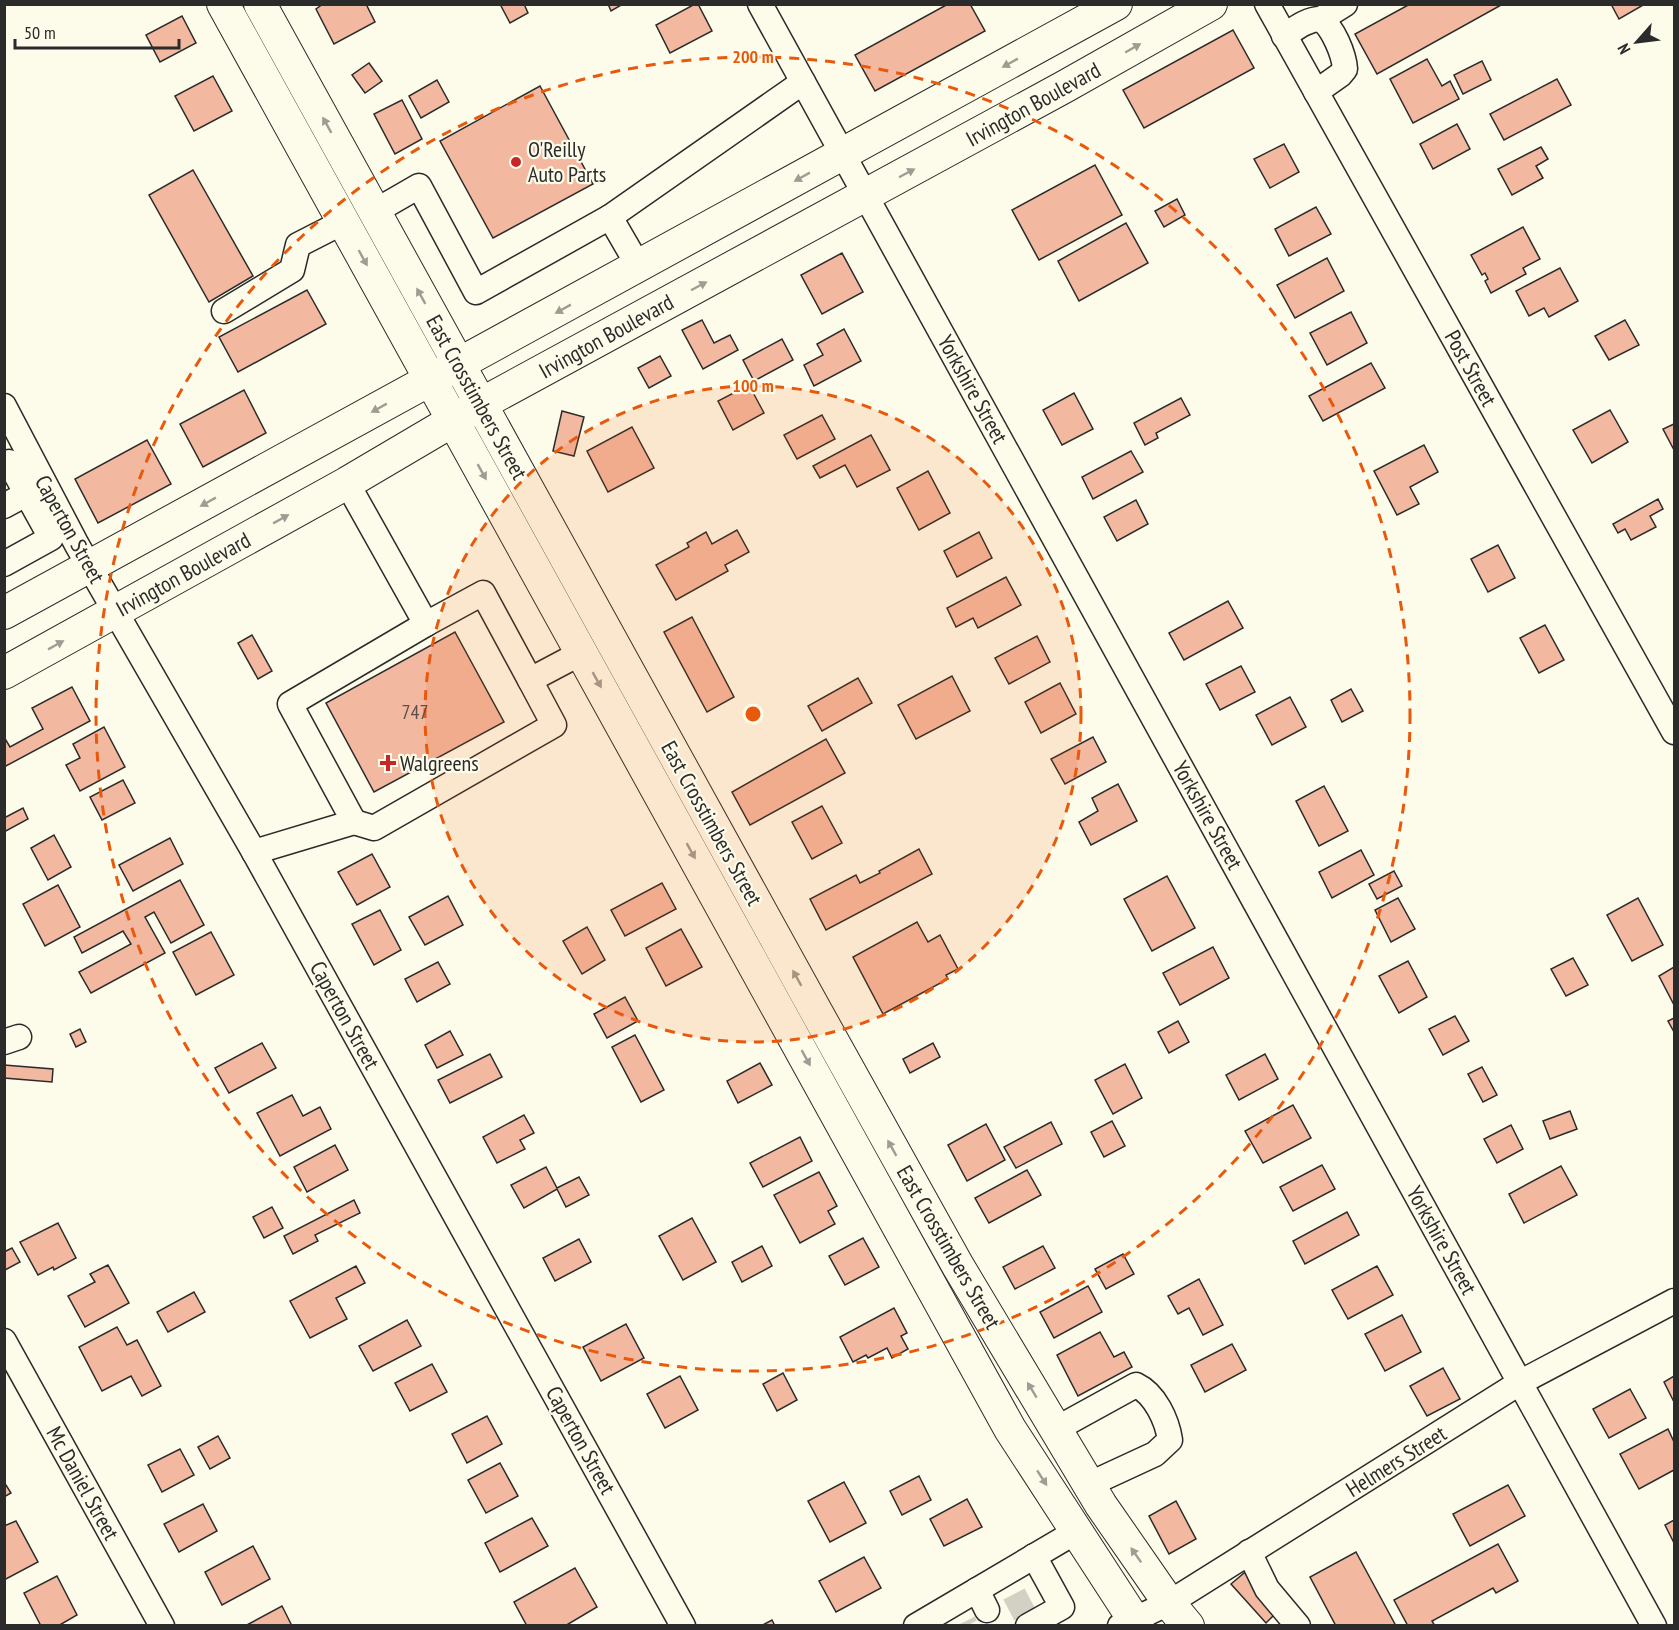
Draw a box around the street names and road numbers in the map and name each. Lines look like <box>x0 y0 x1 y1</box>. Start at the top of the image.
street label: Irvington Boulevard <box>961 56 1105 152</box>
street label: Irvington Boulevard <box>534 288 678 384</box>
street label: East Crosstimbers Street <box>420 310 534 484</box>
street label: Post Street <box>1439 325 1503 411</box>
street label: Yorkshire Street <box>932 330 1014 448</box>
street label: Caperton Street <box>29 470 111 588</box>
street label: Irvington Boulevard <box>111 526 255 622</box>
street label: East Crosstimbers Street <box>655 736 769 910</box>
street label: Yorkshire Street <box>1167 756 1249 874</box>
street label: Caperton Street <box>304 956 386 1074</box>
street label: East Crosstimbers Street <box>891 1160 1007 1334</box>
street label: Yorkshire Street <box>1401 1181 1483 1299</box>
street label: Caperton Street <box>540 1381 622 1499</box>
street label: Helmers Street <box>1341 1419 1451 1503</box>
street label: Mc Daniel Street <box>40 1421 126 1545</box>

